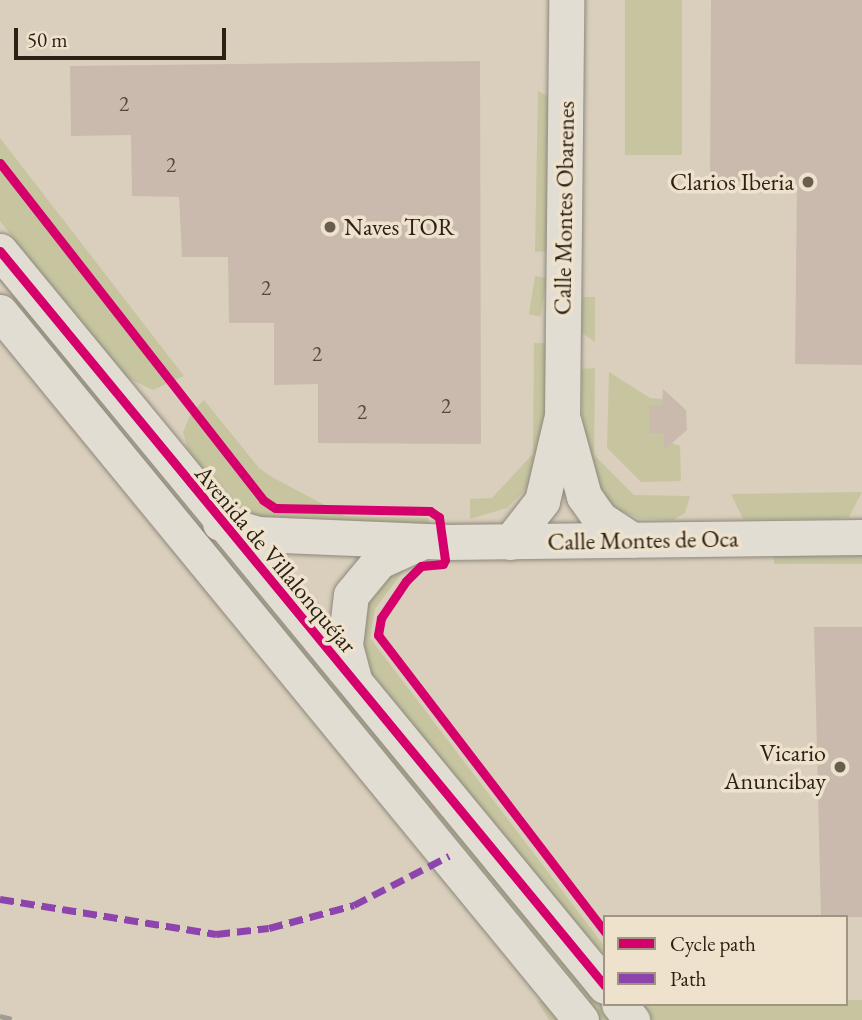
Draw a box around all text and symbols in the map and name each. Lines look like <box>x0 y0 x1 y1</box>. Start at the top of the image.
scale bar <box>18 14 229 58</box>
text: 50 m <box>27 26 68 53</box>
house number: 2 <box>119 91 129 117</box>
street label: Calle Montes Obarenes <box>548 101 580 315</box>
house number: 2 <box>166 152 176 178</box>
place label: Clarios Iberia <box>670 168 794 196</box>
marker: Clarios Iberia <box>800 174 816 190</box>
place label: Naves TOR <box>344 213 455 241</box>
marker: Naves TOR <box>322 219 338 235</box>
house number: 2 <box>261 275 271 301</box>
house number: 2 <box>312 341 322 367</box>
house number: 2 <box>441 393 451 419</box>
house number: 2 <box>357 399 367 425</box>
street label: Avenida de Villalonquéjar <box>189 459 363 659</box>
street label: Calle Montes de Oca <box>547 524 739 556</box>
place label: Vicario Anuncibay <box>724 739 826 795</box>
marker: Vicario Anuncibay <box>832 759 848 775</box>
legend <box>603 915 848 1006</box>
text: Cycle path <box>670 930 756 957</box>
text: Path <box>670 965 706 992</box>

